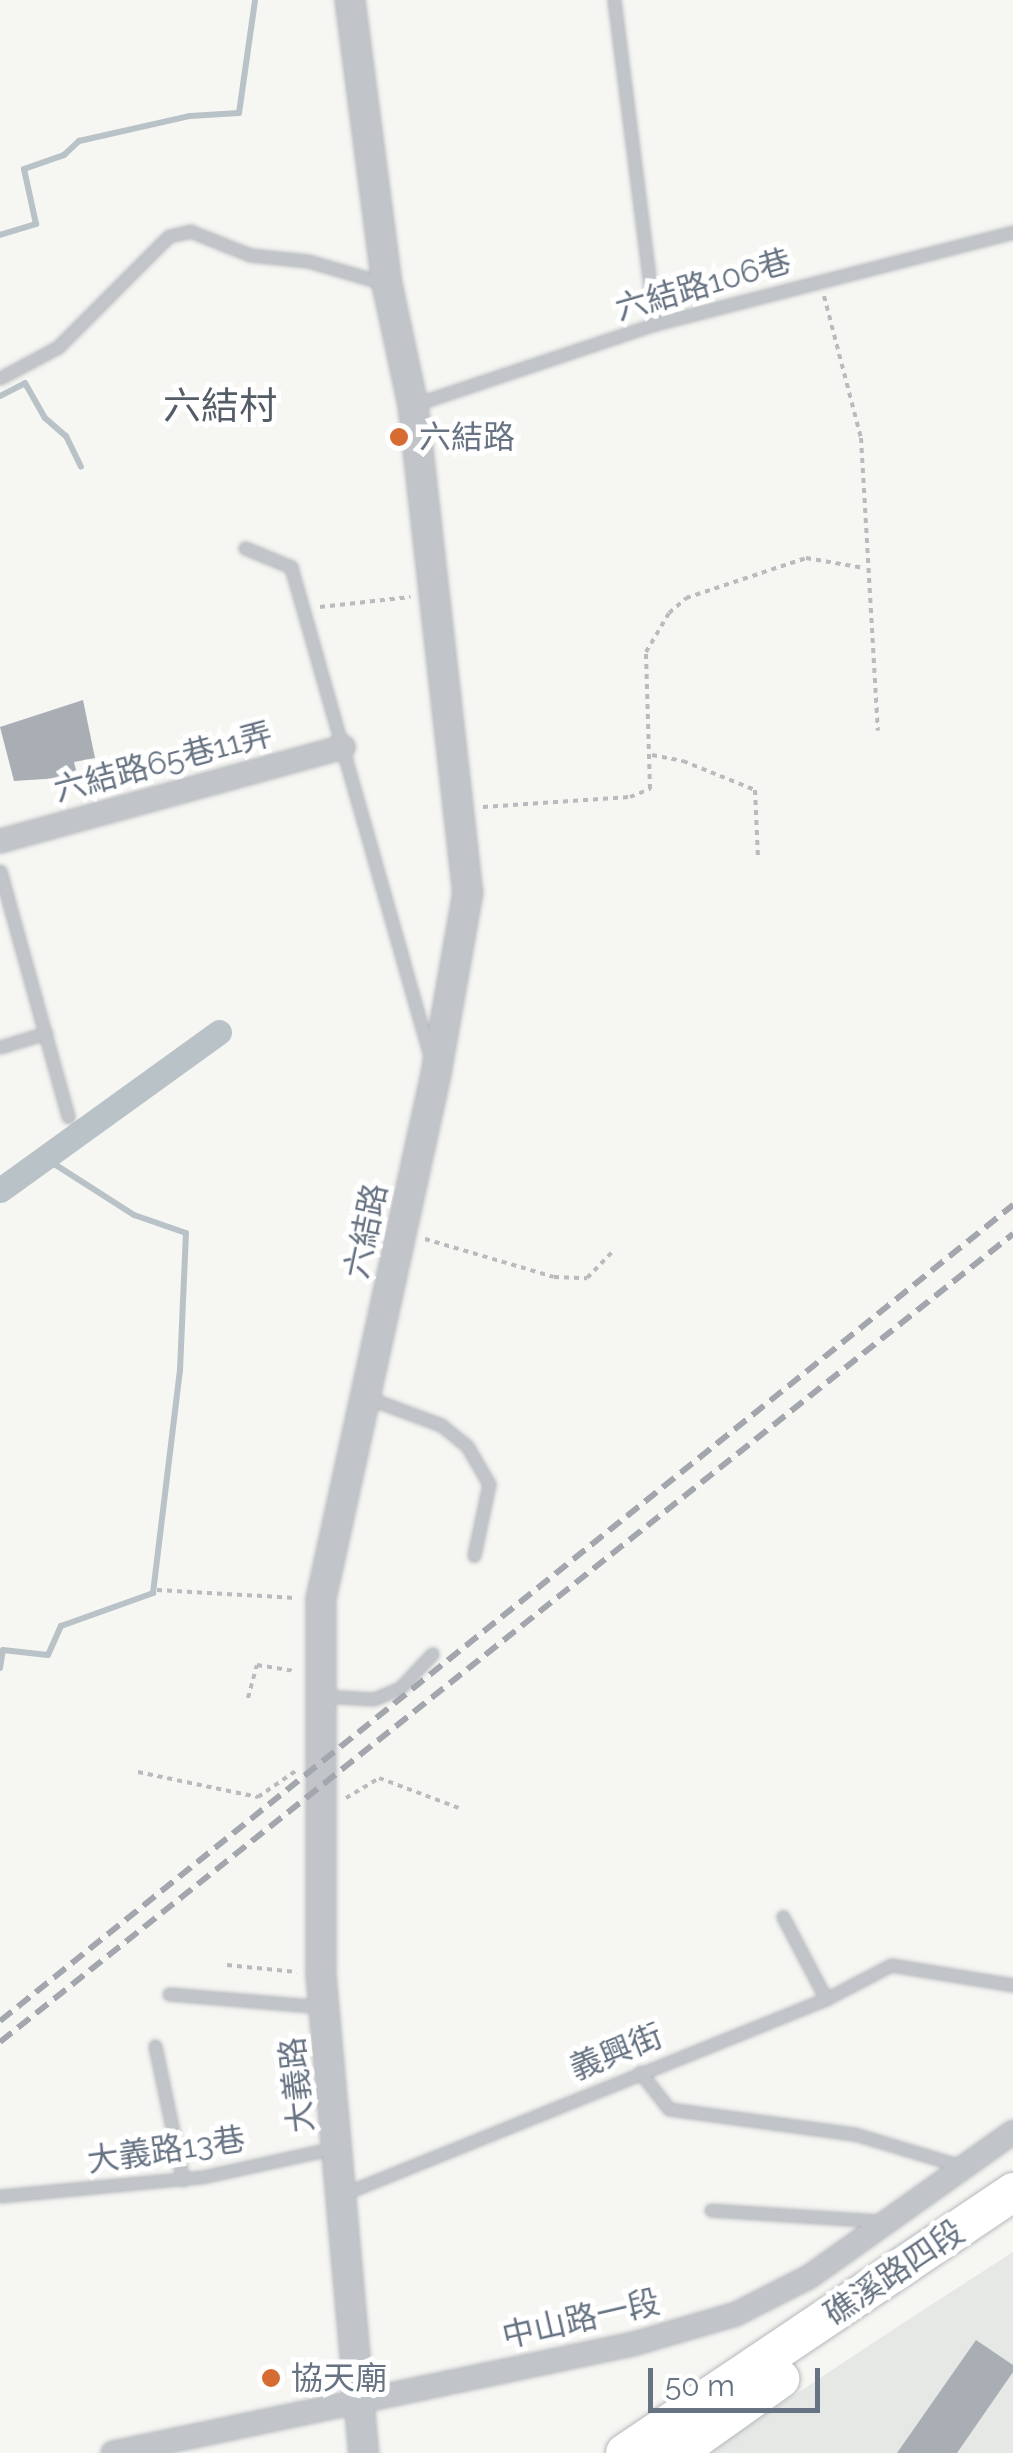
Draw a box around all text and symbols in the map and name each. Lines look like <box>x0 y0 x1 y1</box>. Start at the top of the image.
street label: 六結路106巷 <box>611 242 795 328</box>
district label: 六結村 <box>163 383 277 429</box>
place label: 六結路 <box>419 418 515 456</box>
marker: 六結路 <box>388 426 410 448</box>
street label: 六結路65巷11弄 <box>50 714 276 810</box>
street label: 六結路 <box>337 1180 395 1282</box>
street label: 義興街 <box>564 2016 668 2088</box>
street label: 大義路 <box>273 2035 321 2135</box>
street label: 大義路13巷 <box>85 2120 247 2180</box>
street label: 礁溪路四段 <box>817 2212 971 2334</box>
street label: 中山路一段 <box>499 2282 663 2356</box>
scale bar <box>653 2348 826 2410</box>
place label: 協天廟 <box>291 2359 387 2397</box>
marker: 協天廟 <box>260 2367 282 2389</box>
text: 50 m <box>665 2368 735 2403</box>

